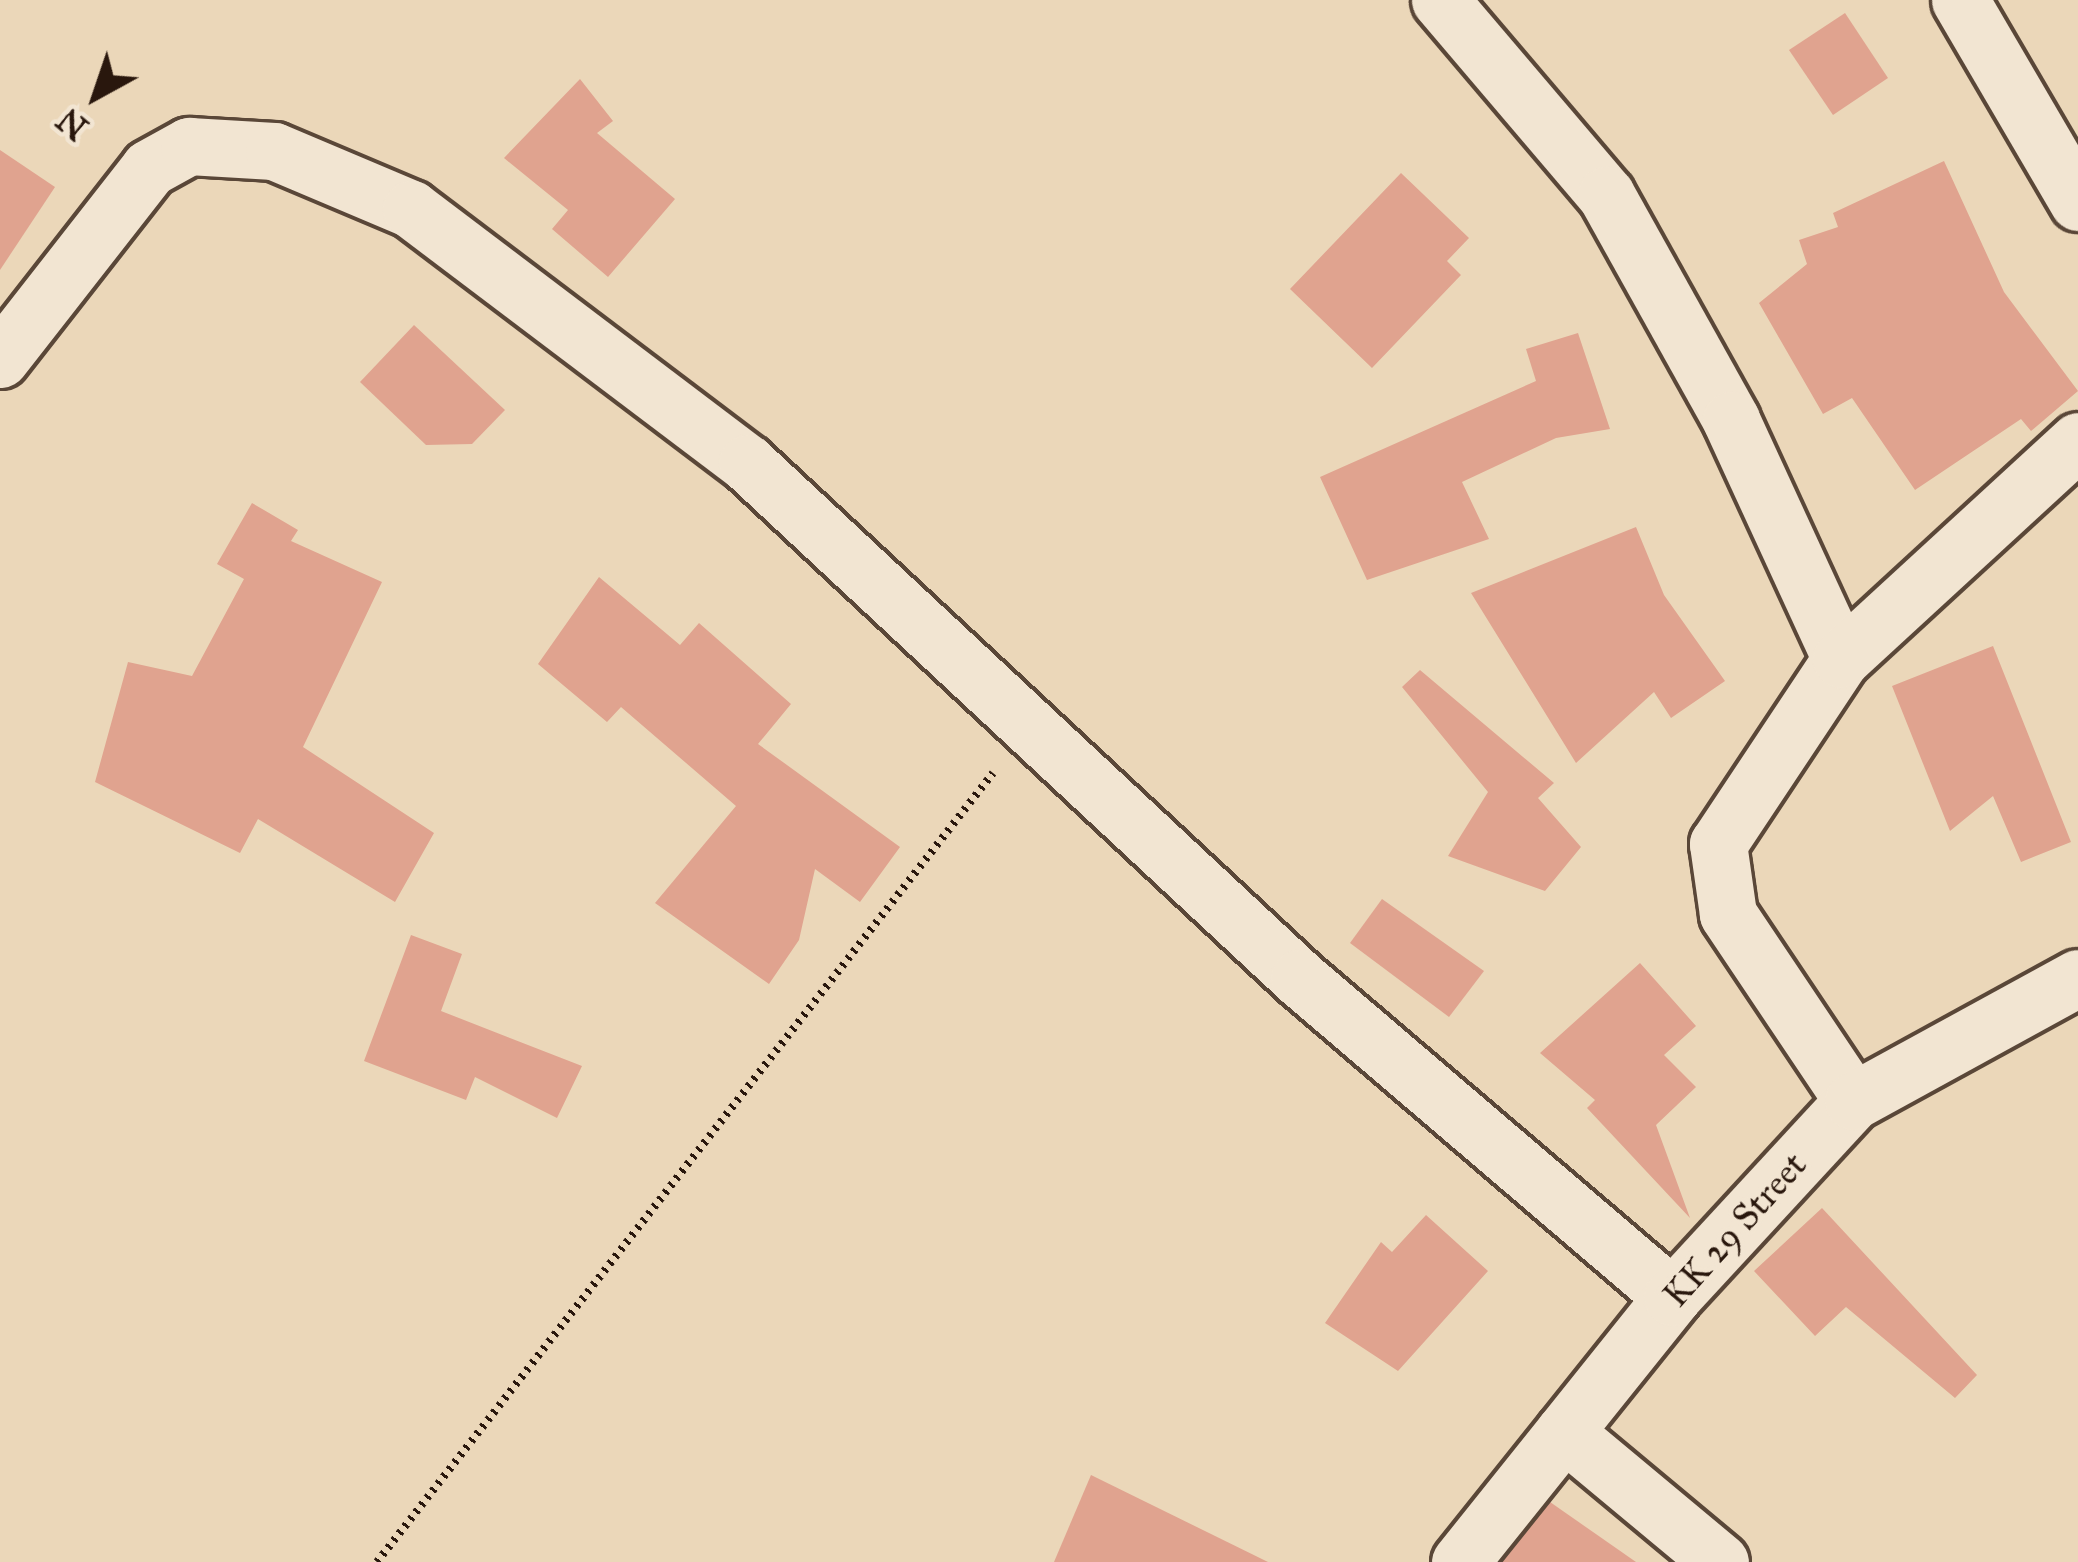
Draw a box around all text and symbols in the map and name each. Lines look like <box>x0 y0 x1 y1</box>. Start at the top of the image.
north arrow <box>36 36 156 156</box>
text: N <box>49 99 96 148</box>
street label: KK 29 Street <box>1654 1144 1816 1316</box>

